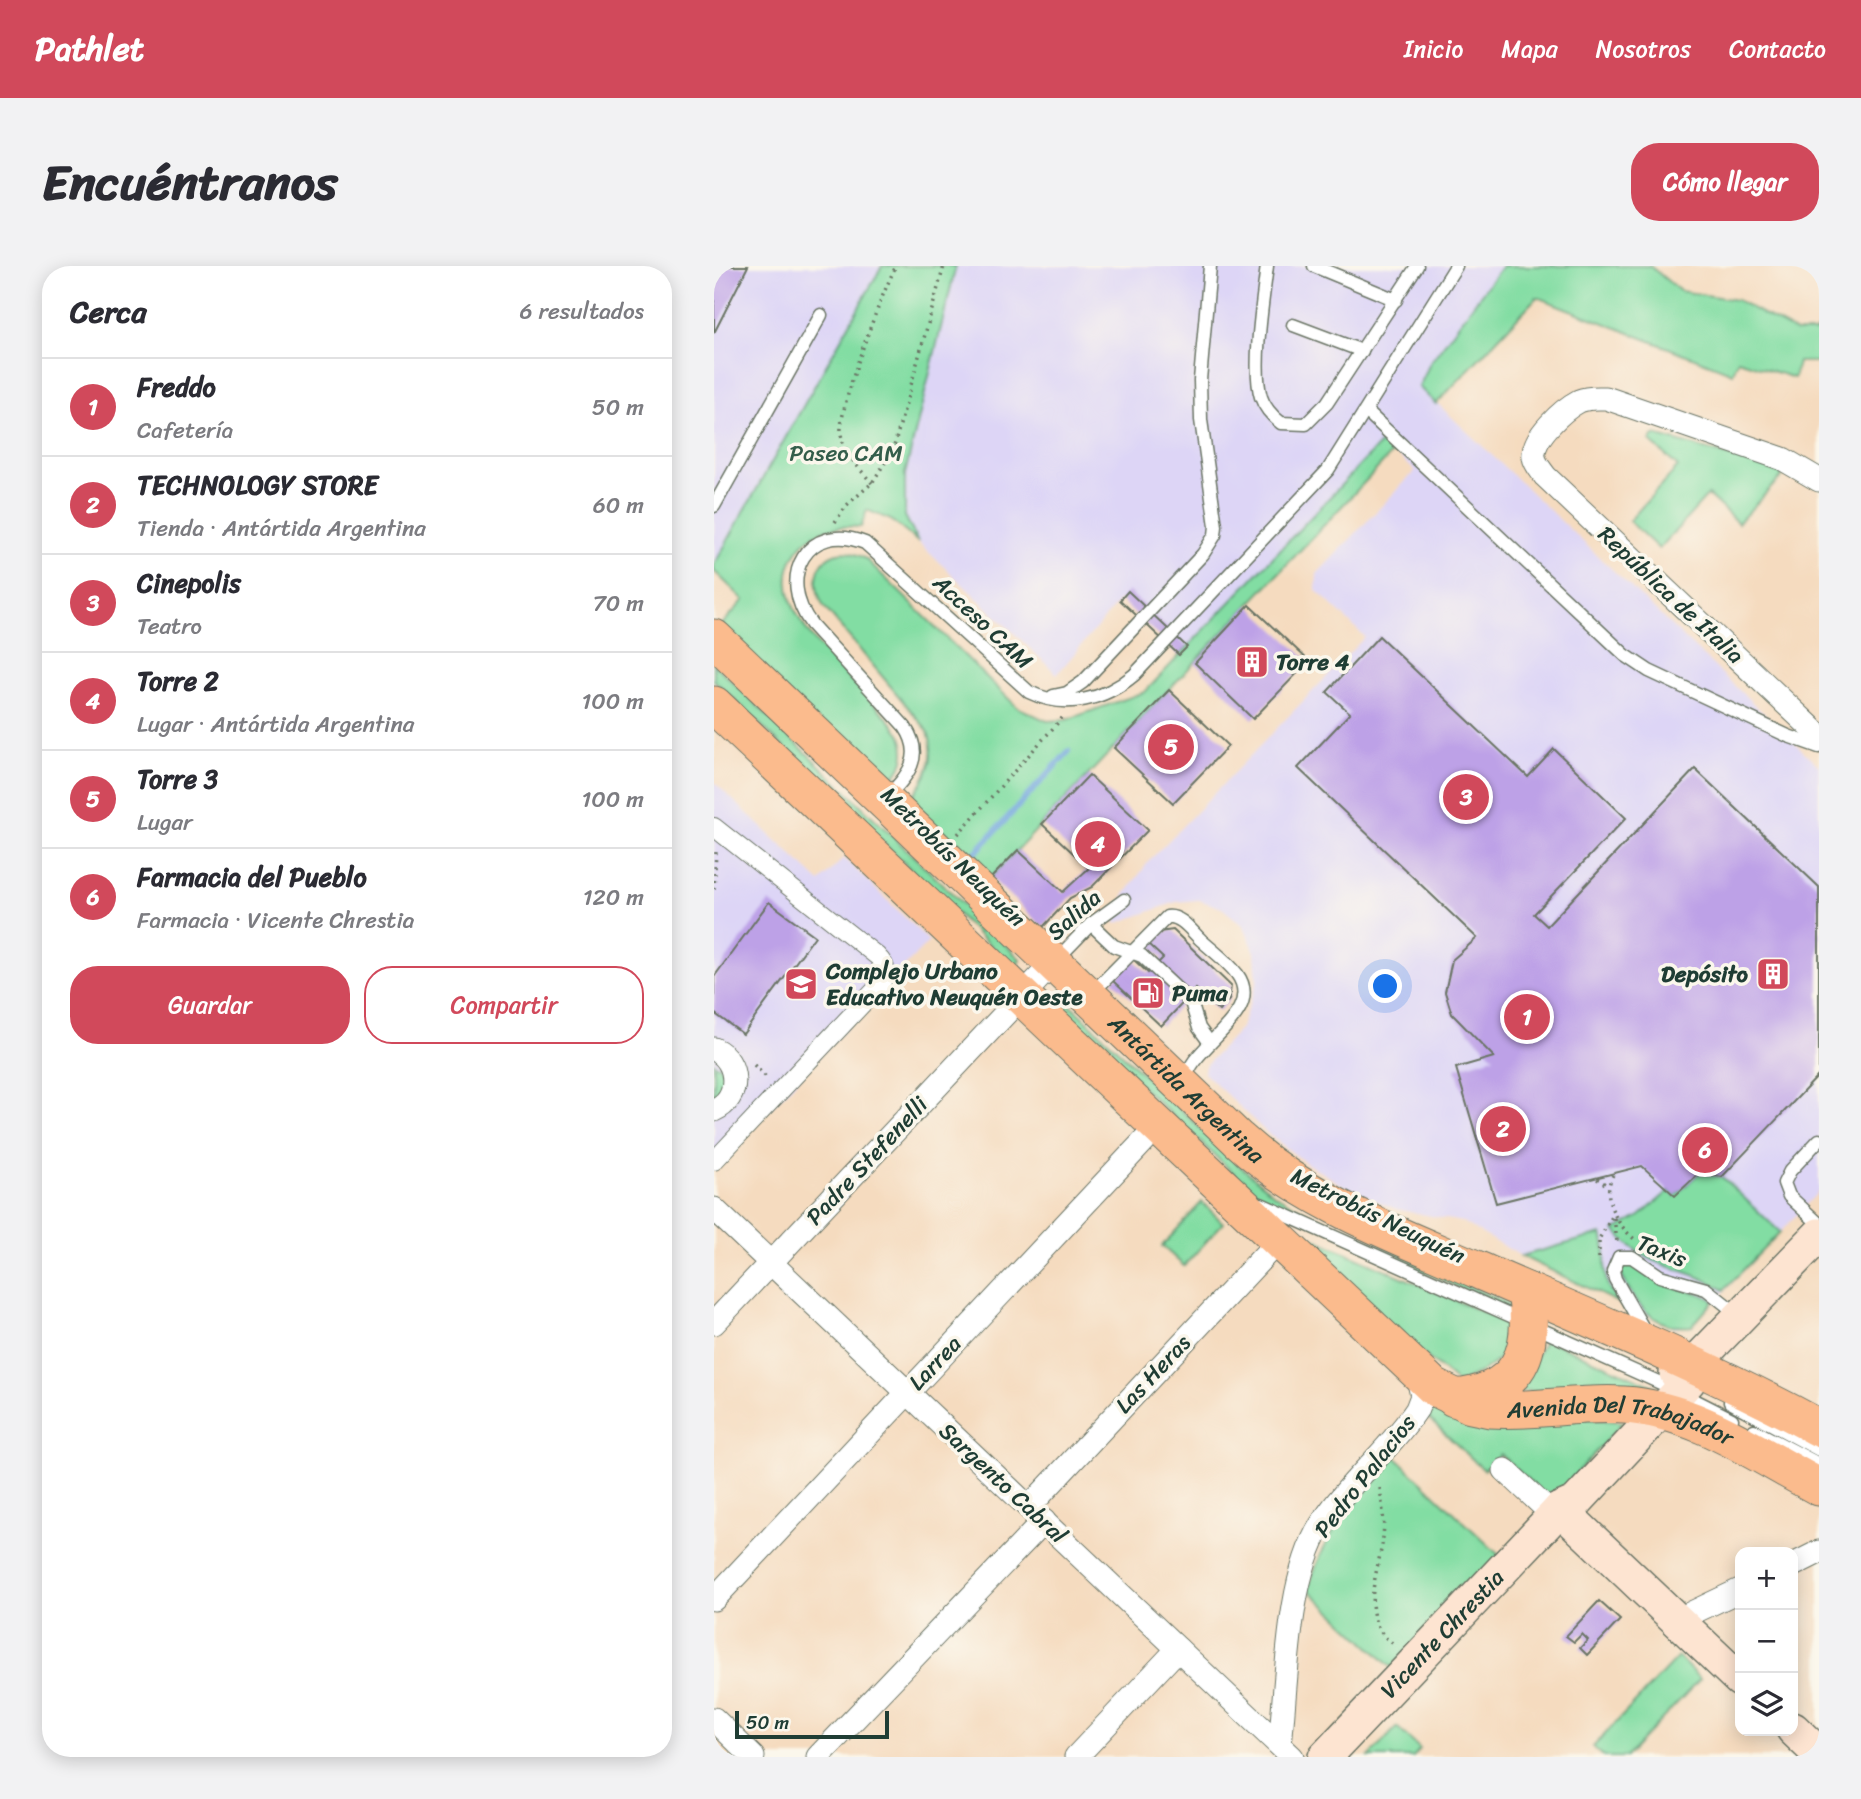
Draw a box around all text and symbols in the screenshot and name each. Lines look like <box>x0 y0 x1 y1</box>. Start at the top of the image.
text: Pathlet <box>35 20 144 78</box>
text: Inicio <box>1404 28 1463 70</box>
text: Mapa <box>1501 28 1558 70</box>
text: Nosotros <box>1596 28 1691 70</box>
text: Contacto <box>1729 28 1826 70</box>
text: Encuéntranos <box>42 139 338 226</box>
button: Cómo llegar <box>1631 143 1819 221</box>
text: Cerca <box>70 285 146 339</box>
text: 6 resultados <box>519 291 644 332</box>
text: Freddo <box>137 364 216 410</box>
text: 1 <box>88 387 98 428</box>
text: 50 m <box>592 387 644 428</box>
text: Cafetería <box>137 410 233 451</box>
park label: Paseo CAM <box>789 433 903 474</box>
text: TECHNOLOGY STORE <box>137 462 378 508</box>
text: 2 <box>86 485 100 526</box>
text: 60 m <box>593 485 644 526</box>
text: Tienda · Antártida Argentina <box>137 508 426 549</box>
street label: República de Italia <box>1588 516 1754 674</box>
text: Cinepolis <box>137 560 241 606</box>
street label: Acceso CAM <box>922 563 1043 680</box>
text: 3 <box>87 583 99 624</box>
text: 70 m <box>593 583 644 624</box>
text: Teatro <box>137 606 202 647</box>
place label: Torre 4 <box>1276 642 1350 683</box>
building icon: Torre 4 <box>1233 643 1271 681</box>
text: Torre 2 <box>137 658 219 704</box>
text: 4 <box>86 681 100 722</box>
text: 100 m <box>581 681 644 722</box>
text: Lugar · Antártida Argentina <box>137 704 414 745</box>
pin: 5 <box>1148 721 1194 773</box>
text: Torre 3 <box>137 756 218 802</box>
pin: 3 <box>1443 771 1489 823</box>
street label: Metrobús Neuquén <box>870 776 1036 938</box>
text: 5 <box>86 779 100 820</box>
text: 100 m <box>581 779 644 820</box>
text: Lugar <box>137 802 193 843</box>
pin: 4 <box>1075 818 1121 870</box>
text: Farmacia del Pueblo <box>137 854 367 900</box>
text: 6 <box>86 877 100 918</box>
text: 120 m <box>583 877 644 918</box>
street label: Salida <box>1037 879 1111 951</box>
text: Farmacia · Vicente Chrestia <box>137 900 414 941</box>
place label: Complejo Urbano Educativo Neuquén Oeste <box>825 951 1083 1018</box>
place label: Depósito <box>1661 954 1749 995</box>
building icon: Depósito <box>1754 955 1792 993</box>
school or university icon: Complejo Urbano Educativo Neuquén Oeste <box>782 965 820 1003</box>
button: Guardar <box>70 966 350 1044</box>
button: Compartir <box>364 966 644 1044</box>
your location <box>1368 969 1402 1003</box>
place label: Puma <box>1172 973 1229 1014</box>
fuel station icon: Puma <box>1129 974 1167 1012</box>
pin: 1 <box>1504 991 1550 1043</box>
street label: Antártida Argentina <box>1097 1003 1274 1175</box>
street label: Padre Stefenelli <box>796 1086 939 1235</box>
pin: 2 <box>1480 1103 1526 1155</box>
pin: 6 <box>1682 1124 1728 1176</box>
street label: Metrobús Neuquén <box>1284 1156 1473 1276</box>
street label: Taxis <box>1631 1222 1694 1280</box>
street label: Las Heras <box>1105 1324 1202 1424</box>
street label: Larrea <box>898 1325 972 1401</box>
street label: Avenida Del Trabajador <box>1506 1384 1743 1458</box>
street label: Pedro Palacios <box>1303 1405 1427 1547</box>
street label: Sargento Cabral <box>929 1412 1077 1554</box>
map controls <box>1735 1547 1798 1736</box>
button: + <box>1735 1547 1798 1610</box>
street label: Vicente Chrestia <box>1370 1558 1515 1708</box>
button: − <box>1735 1610 1798 1673</box>
button: layers <box>1735 1673 1798 1736</box>
text: 50 m <box>746 1706 789 1739</box>
scale bar <box>735 1708 889 1740</box>

